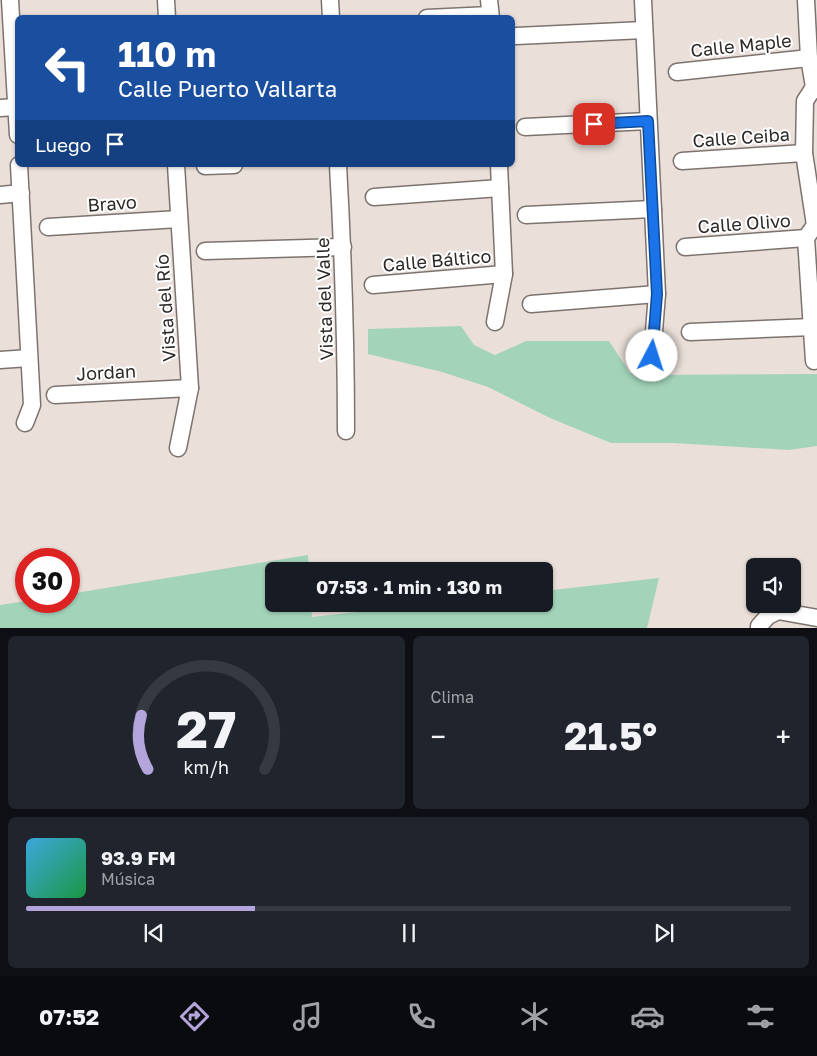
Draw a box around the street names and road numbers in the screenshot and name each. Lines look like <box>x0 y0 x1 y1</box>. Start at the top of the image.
street label: Calle Maple <box>689 29 793 61</box>
street label: Calle Ceiba <box>692 123 790 151</box>
street label: Bravo <box>87 190 137 216</box>
street label: Calle Olivo <box>697 209 791 237</box>
street label: Vista del Valle <box>311 237 337 361</box>
street label: Calle Báltico <box>382 244 492 276</box>
street label: Vista del Río <box>150 253 180 363</box>
street label: Jordan <box>75 359 137 385</box>

